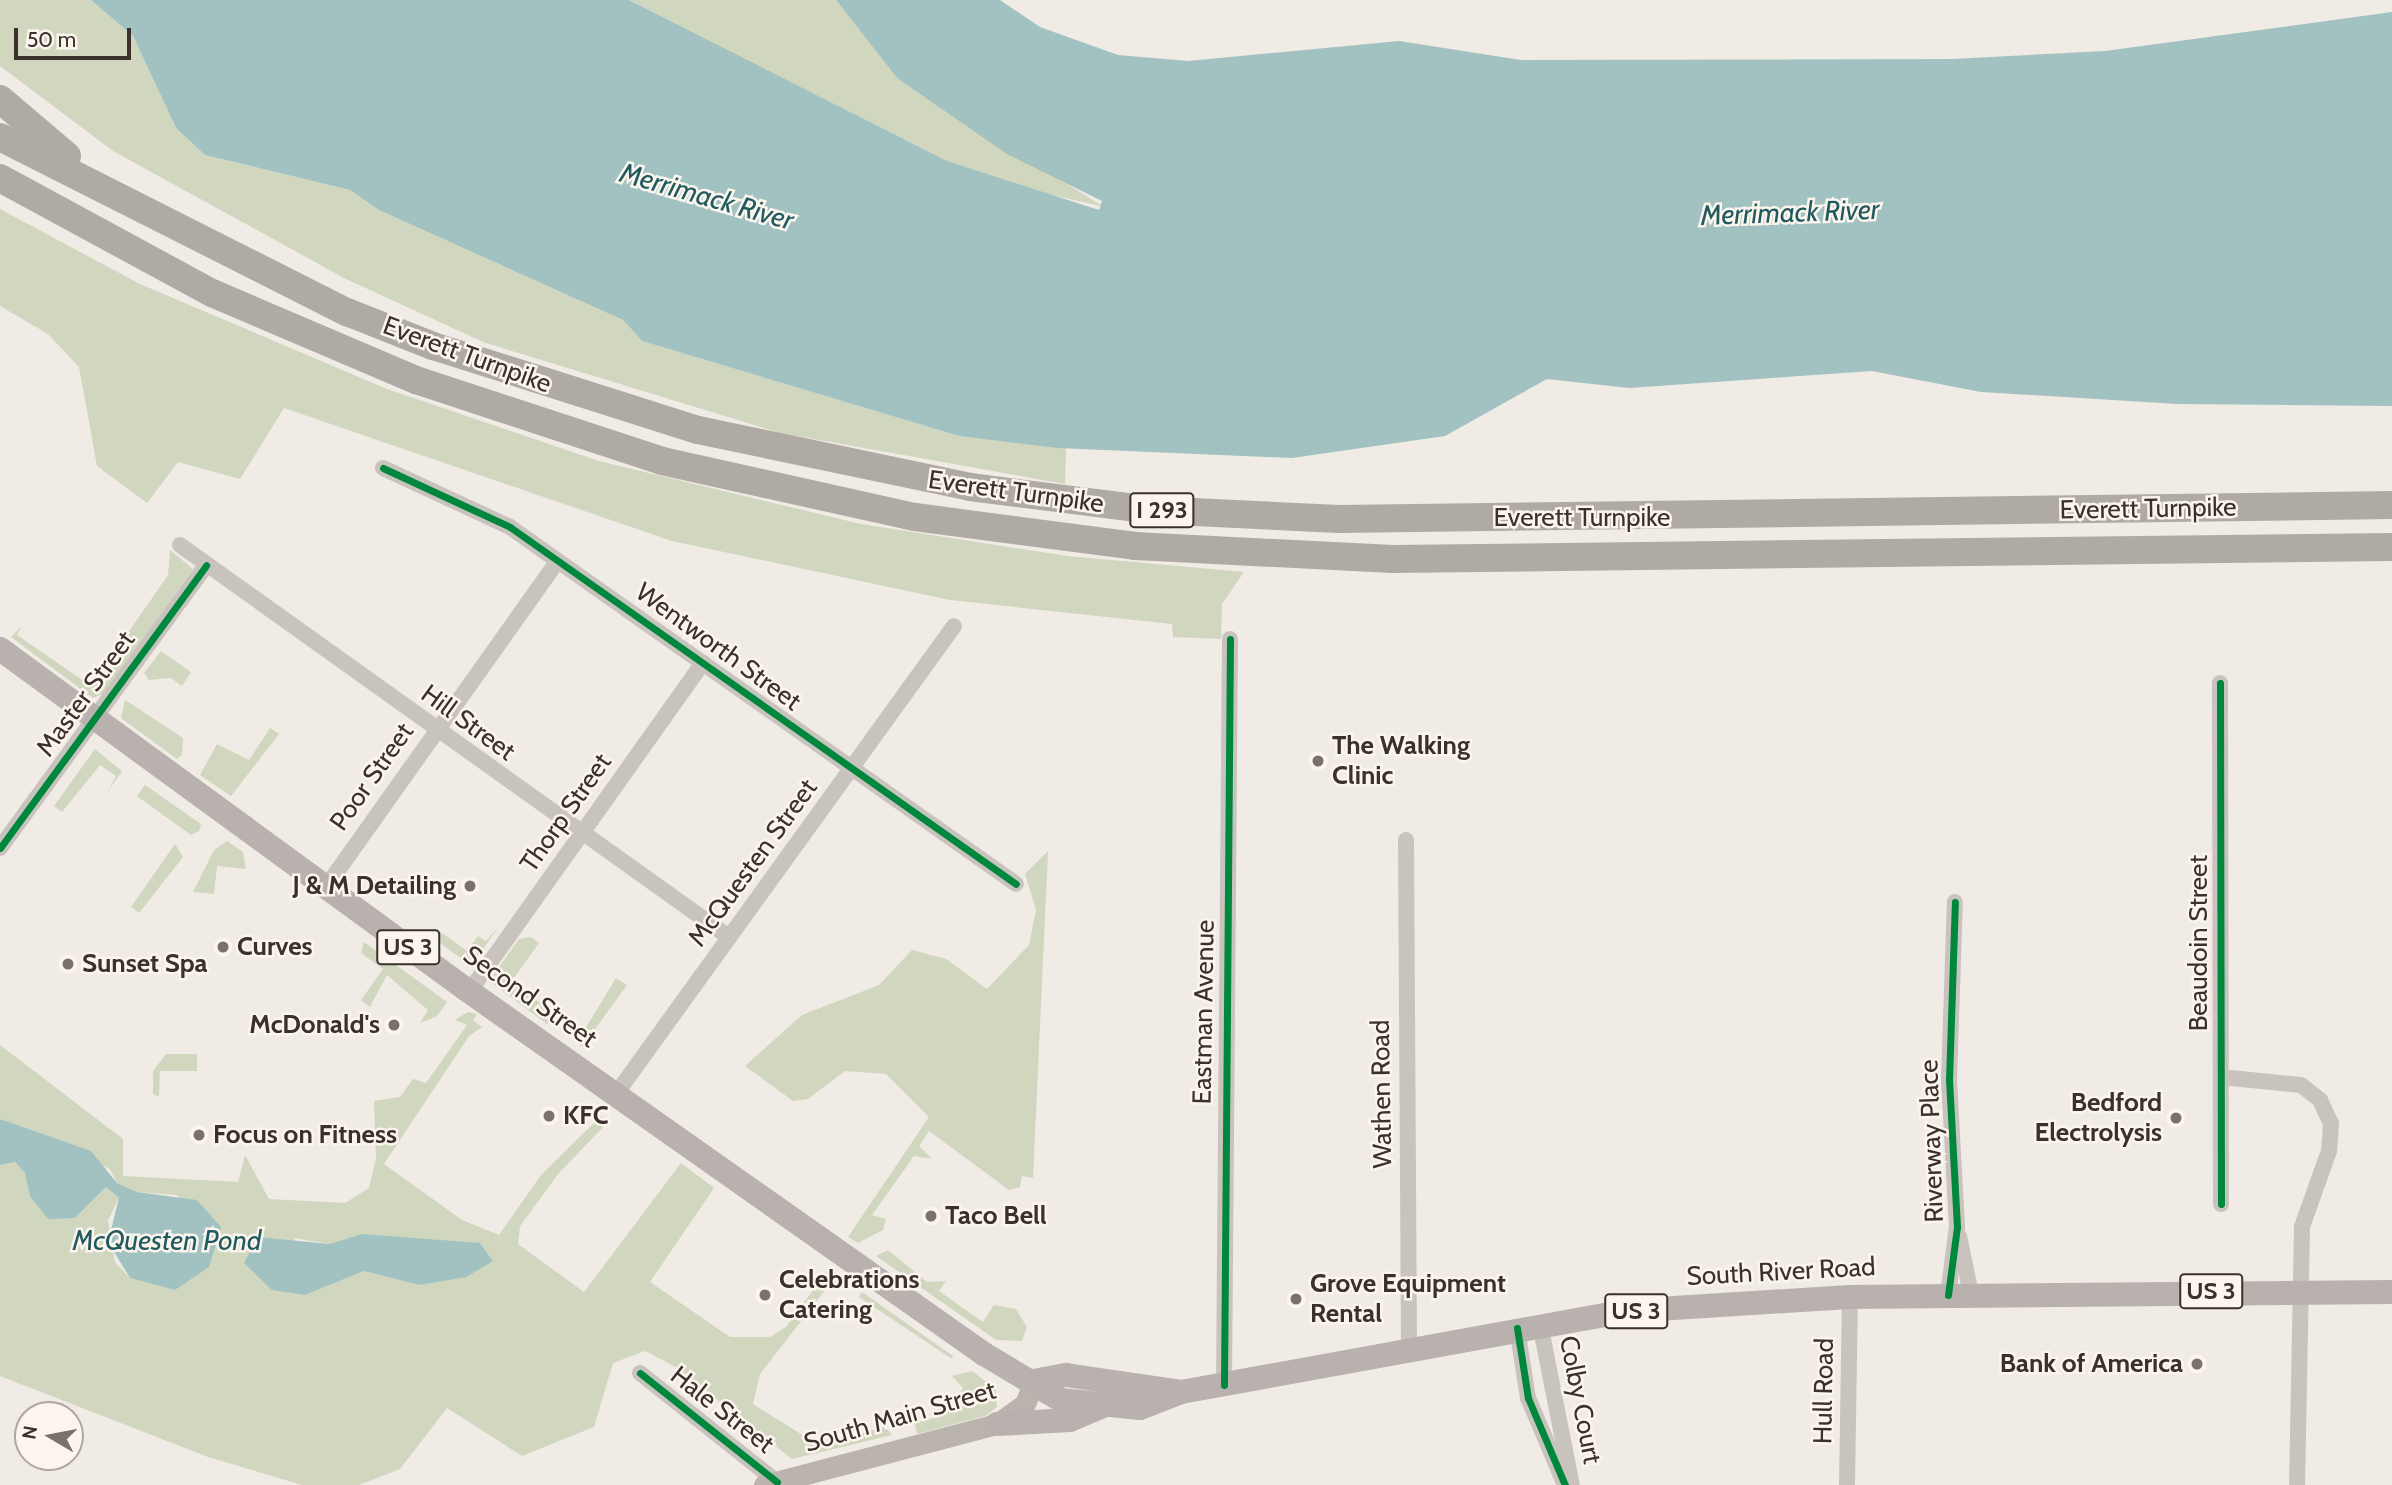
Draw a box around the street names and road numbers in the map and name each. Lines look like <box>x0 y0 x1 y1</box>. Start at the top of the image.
street label: Everett Turnpike <box>379 310 555 400</box>
street label: Everett Turnpike <box>926 464 1106 520</box>
road number: I 293 <box>1129 490 1195 530</box>
street label: Everett Turnpike <box>2059 492 2237 526</box>
street label: Everett Turnpike <box>1494 502 1670 534</box>
street label: Wentworth Street <box>629 577 807 717</box>
street label: Master Street <box>30 625 142 763</box>
street label: Hill Street <box>415 678 521 768</box>
street label: Poor Street <box>324 717 420 837</box>
street label: Thorp Street <box>514 748 618 878</box>
street label: McQuesten Street <box>682 773 824 953</box>
street label: Beaudoin Street <box>2183 855 2215 1031</box>
street label: Eastman Avenue <box>1187 919 1221 1105</box>
road number: US 3 <box>375 926 441 967</box>
street label: Second Street <box>457 939 603 1055</box>
street label: Wathen Road <box>1365 1019 1399 1169</box>
street label: Riverway Place <box>1914 1059 1950 1223</box>
street label: South River Road <box>1686 1251 1876 1293</box>
road number: US 3 <box>2178 1270 2244 1311</box>
road number: US 3 <box>1603 1290 1669 1331</box>
street label: Colby Court <box>1552 1333 1608 1467</box>
street label: Hull Road <box>1807 1338 1841 1444</box>
street label: Hale Street <box>664 1360 780 1460</box>
street label: South Main Street <box>801 1375 999 1459</box>

